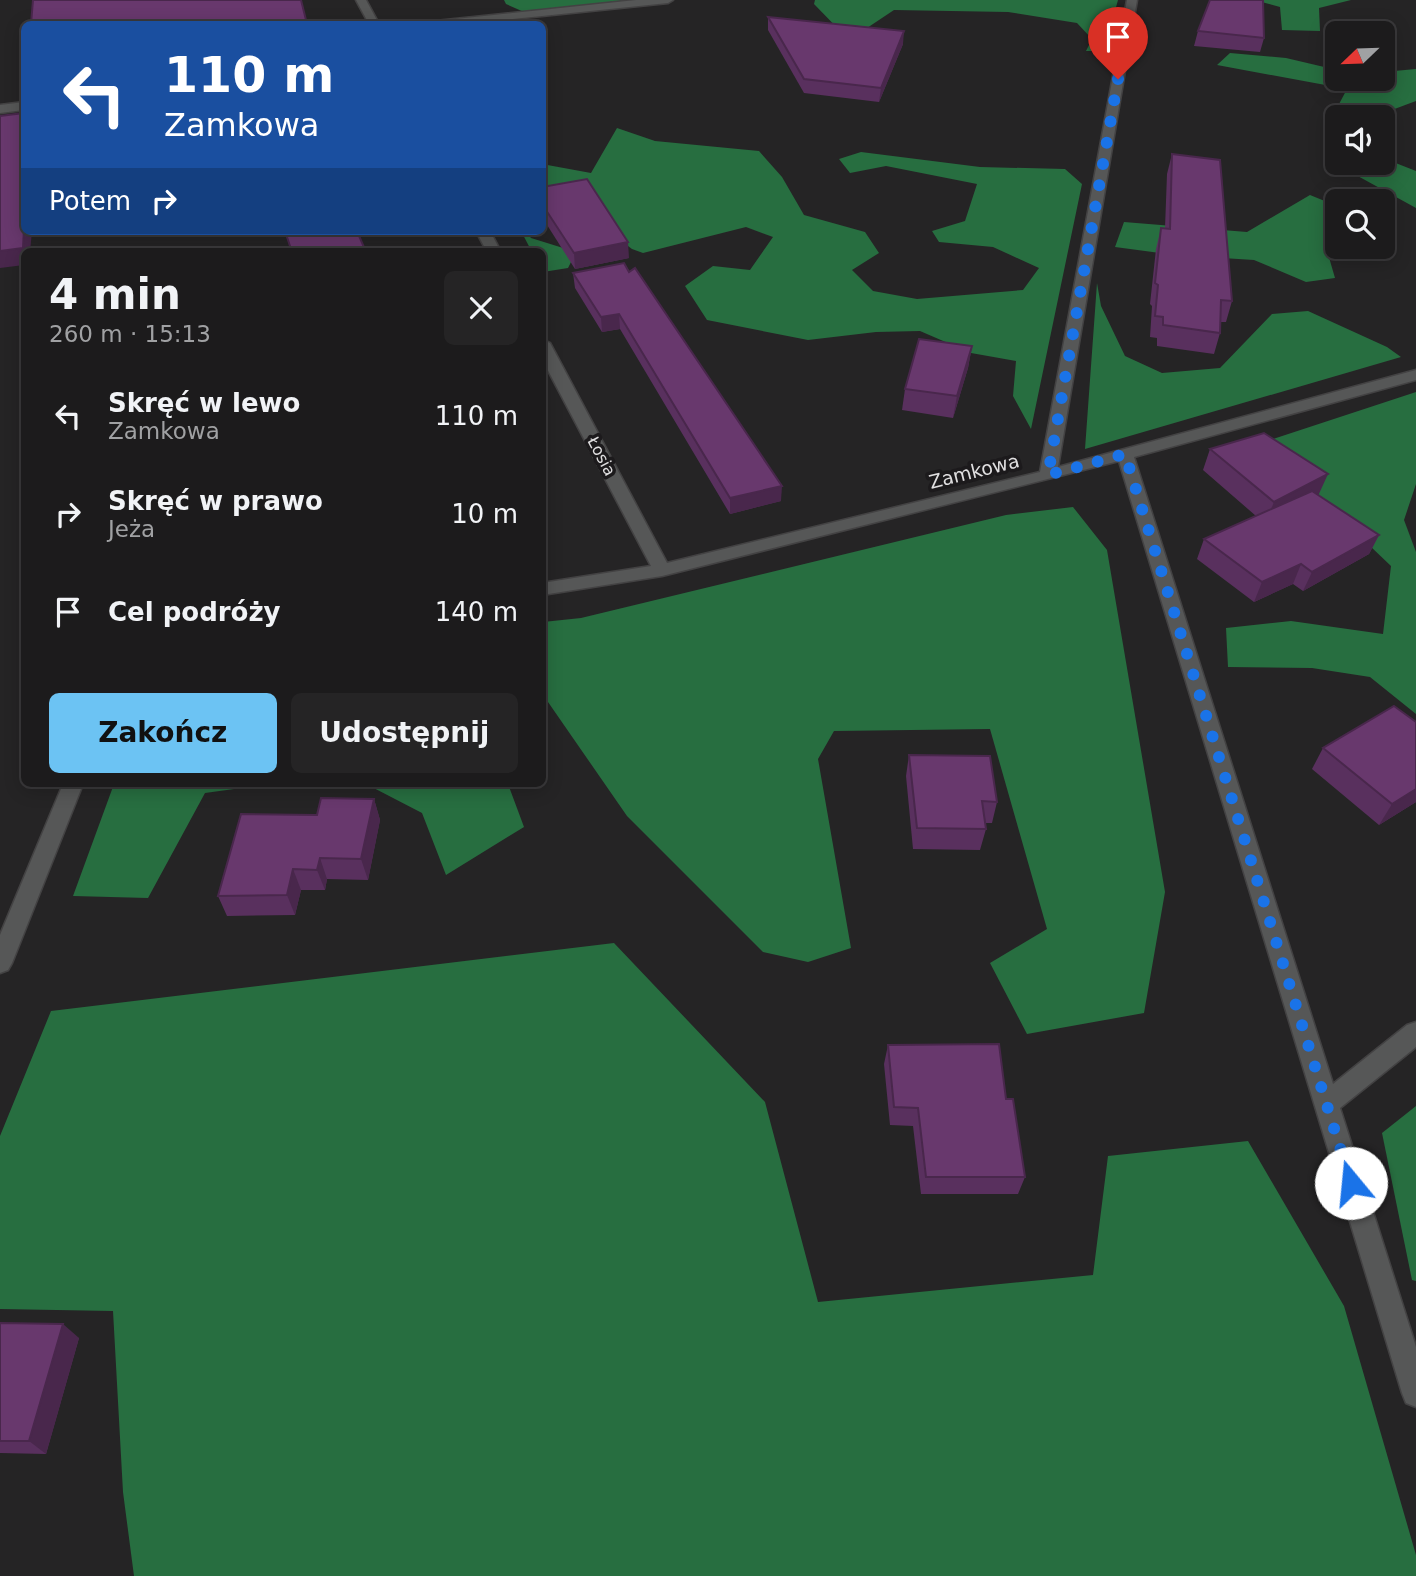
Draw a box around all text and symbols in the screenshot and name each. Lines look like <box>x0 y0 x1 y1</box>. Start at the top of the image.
pin <box>1088 7 1148 79</box>
icon: arrive <box>1099 18 1137 56</box>
north arrow <box>1325 21 1395 91</box>
map controls <box>1325 21 1395 259</box>
text: 110 m <box>164 47 334 104</box>
icon: left <box>49 49 140 140</box>
button: sound <box>1325 105 1395 175</box>
text: Zamkowa <box>164 106 319 144</box>
icon: right <box>145 182 183 220</box>
text: Potem <box>49 186 131 216</box>
button: search <box>1325 189 1395 259</box>
text: 4 min <box>49 270 181 319</box>
button: close <box>444 271 518 345</box>
text: 260 m · 15:13 <box>49 321 211 347</box>
text: Skręć w lewo <box>108 388 300 418</box>
icon: left <box>49 397 87 435</box>
text: 110 m <box>435 401 518 431</box>
text: Zamkowa <box>108 418 220 444</box>
street label: Łosia <box>583 433 620 479</box>
street label: Zamkowa <box>927 449 1021 493</box>
text: Skręć w prawo <box>108 486 323 516</box>
icon: right <box>49 495 87 533</box>
text: 10 m <box>451 499 518 529</box>
text: Jeża <box>108 516 155 542</box>
icon: arrive <box>49 593 87 631</box>
text: Cel podróży <box>108 597 281 627</box>
text: 140 m <box>435 597 518 627</box>
button: Zakończ <box>49 693 277 773</box>
button: Udostępnij <box>291 693 518 773</box>
position arrow <box>1314 1146 1388 1220</box>

